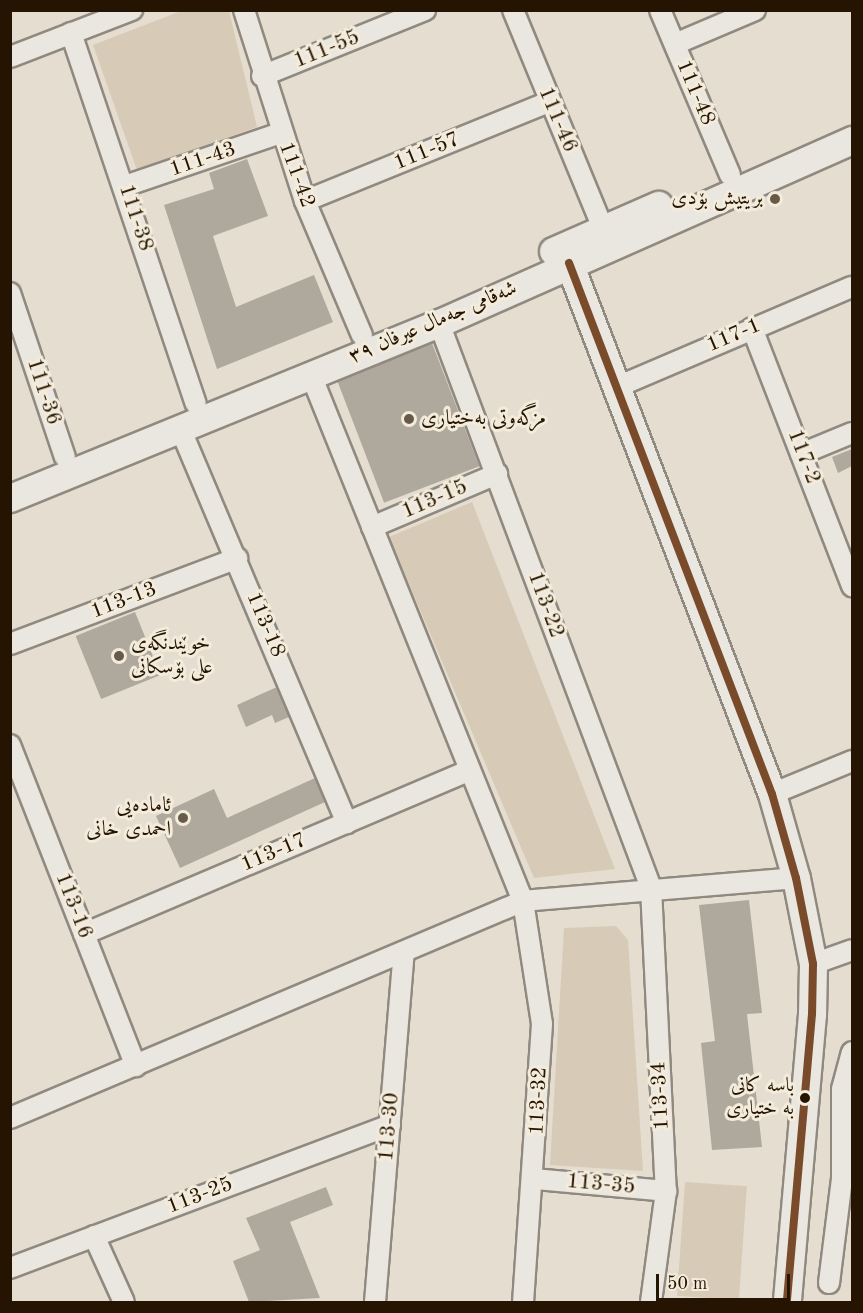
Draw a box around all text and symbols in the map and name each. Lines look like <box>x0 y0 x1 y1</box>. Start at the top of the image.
street label: 111-55 <box>290 25 364 75</box>
street label: 111-48 <box>670 56 720 130</box>
street label: 111-46 <box>532 83 582 157</box>
street label: 111-57 <box>390 127 464 177</box>
street label: 111-43 <box>166 137 240 183</box>
street label: 111-42 <box>272 138 320 212</box>
street label: 111-38 <box>112 181 158 255</box>
place label: بریتیش بۆدی <box>671 186 763 212</box>
marker: بریتیش بۆدی <box>768 192 782 206</box>
street label: شەقامی جەمال عیرفان ٣٩ <box>345 276 521 370</box>
street label: 117-1 <box>703 313 765 359</box>
street label: 111-36 <box>20 355 66 429</box>
place label: مزگەوتی بەختیاری <box>421 406 546 432</box>
marker: مزگەوتی بەختیاری <box>402 412 416 426</box>
street label: 117-2 <box>781 426 825 488</box>
street label: 113-15 <box>398 475 472 525</box>
street label: 113-22 <box>521 568 569 642</box>
street label: 113-13 <box>87 577 161 625</box>
street label: 113-18 <box>240 588 290 662</box>
place label: خوێندنگەی علی بۆسکانی <box>131 631 213 681</box>
marker: خوێندنگەی علی بۆسکانی <box>112 649 126 663</box>
place label: ئامادەیی احمدی خانی <box>86 793 171 843</box>
marker: ئامادەیی احمدی خانی <box>176 811 190 825</box>
street label: 113-17 <box>237 828 311 878</box>
street label: 113-16 <box>49 869 97 943</box>
street label: 113-34 <box>647 1061 675 1131</box>
street label: 113-32 <box>525 1066 553 1136</box>
place label: باسه كانى به ختيارى <box>726 1074 794 1121</box>
street label: 113-30 <box>374 1092 406 1162</box>
marker: باسه كانى به ختيارى <box>799 1092 811 1104</box>
street label: 113-35 <box>566 1169 636 1201</box>
street label: 113-25 <box>163 1172 237 1220</box>
scale bar <box>659 1262 792 1300</box>
text: 50 m <box>667 1275 707 1293</box>

